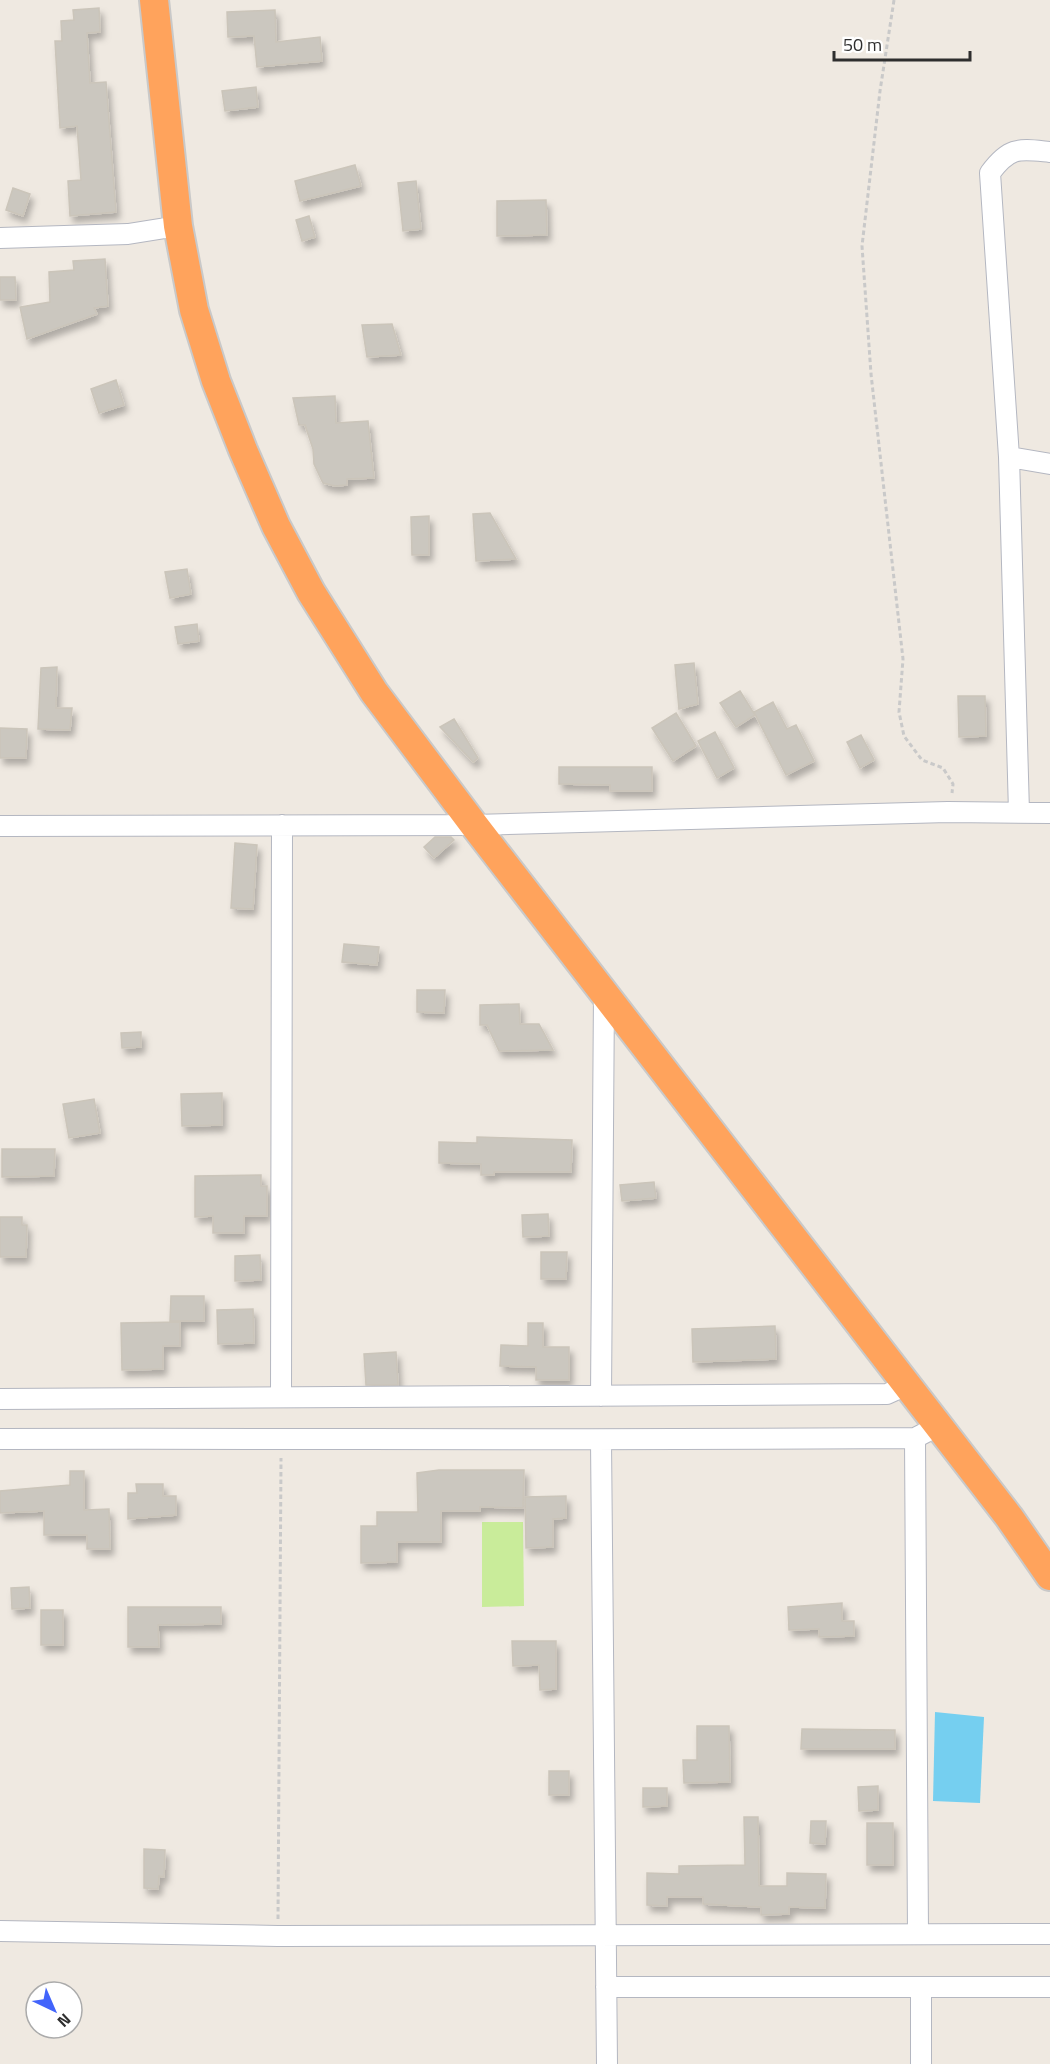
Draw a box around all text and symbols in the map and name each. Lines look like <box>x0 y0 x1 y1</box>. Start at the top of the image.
scale bar <box>834 24 970 62</box>
text: 50 m <box>843 31 882 58</box>
north arrow <box>24 1980 84 2040</box>
text: N <box>52 2008 77 2033</box>

